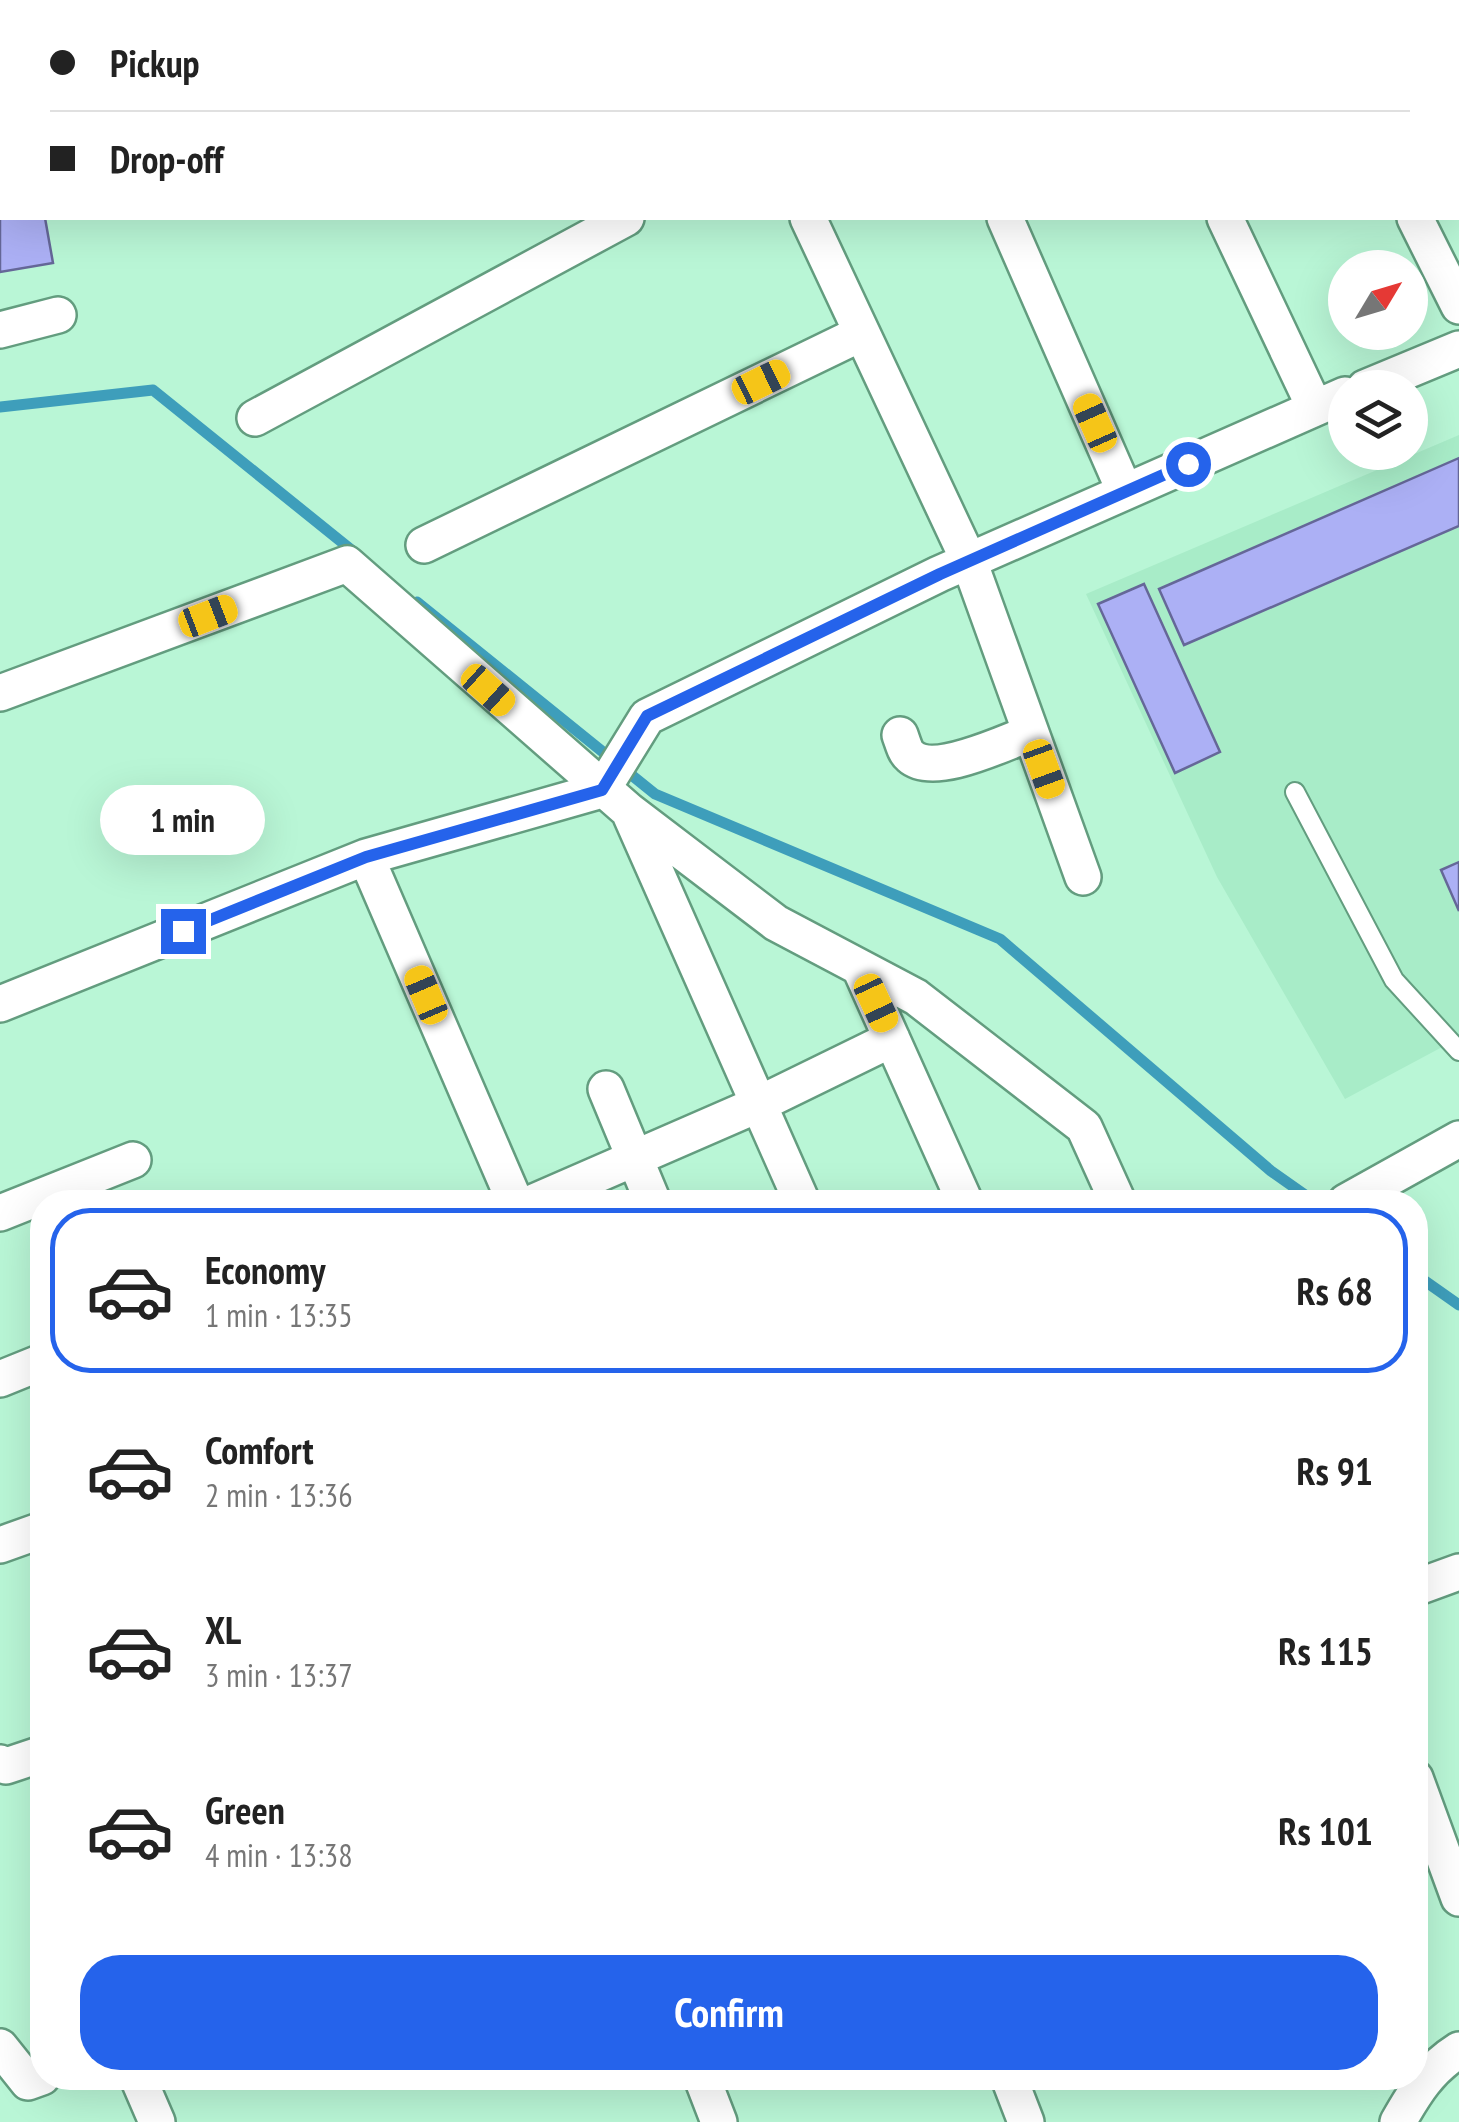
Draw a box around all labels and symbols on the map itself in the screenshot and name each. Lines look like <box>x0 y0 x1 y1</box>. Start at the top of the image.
north arrow <box>1328 250 1428 350</box>
car <box>727 355 795 409</box>
car <box>1069 389 1121 457</box>
route start <box>1166 442 1211 487</box>
car <box>175 591 241 641</box>
car <box>456 659 520 721</box>
car <box>1020 736 1068 802</box>
callout: 1 min <box>100 786 266 856</box>
route end <box>161 909 206 954</box>
car <box>400 962 452 1028</box>
car <box>850 969 902 1037</box>

